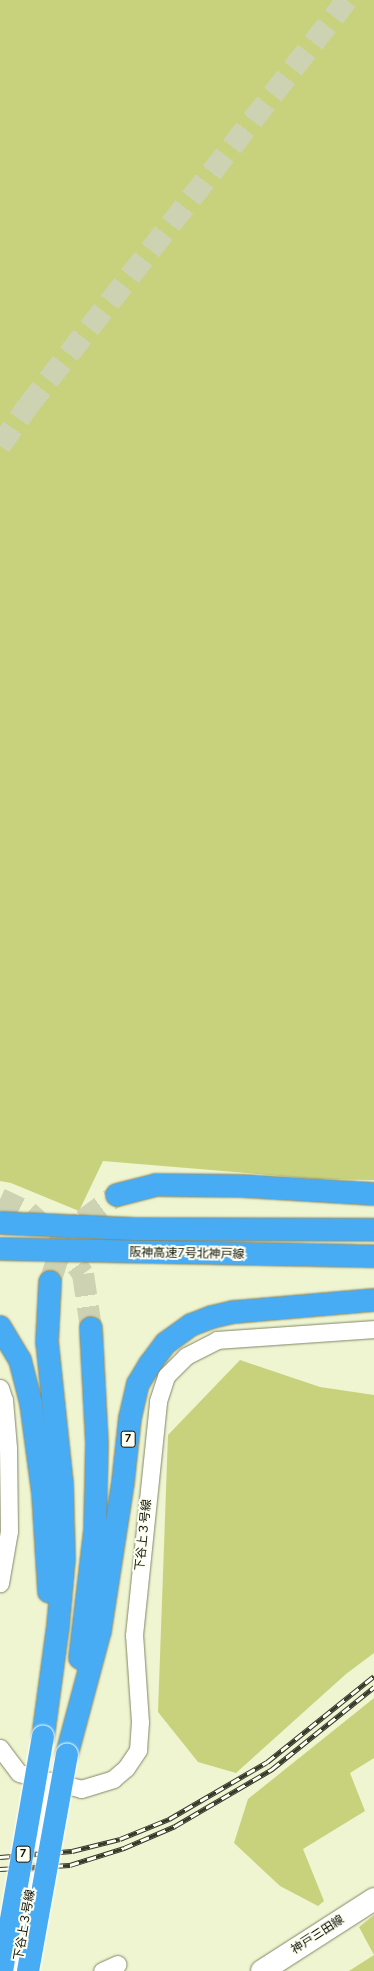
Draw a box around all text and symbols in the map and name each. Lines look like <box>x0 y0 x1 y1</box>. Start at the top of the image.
street label: 阪神高速7号北神戸線 <box>129 1246 245 1262</box>
road number: 7 <box>120 1430 136 1448</box>
street label: 下谷上３号線 <box>133 1498 155 1572</box>
road number: 7 <box>15 1845 31 1863</box>
street label: 下谷上３号線 <box>12 1888 38 1962</box>
street label: 神戸三田線 <box>289 1913 347 1957</box>

